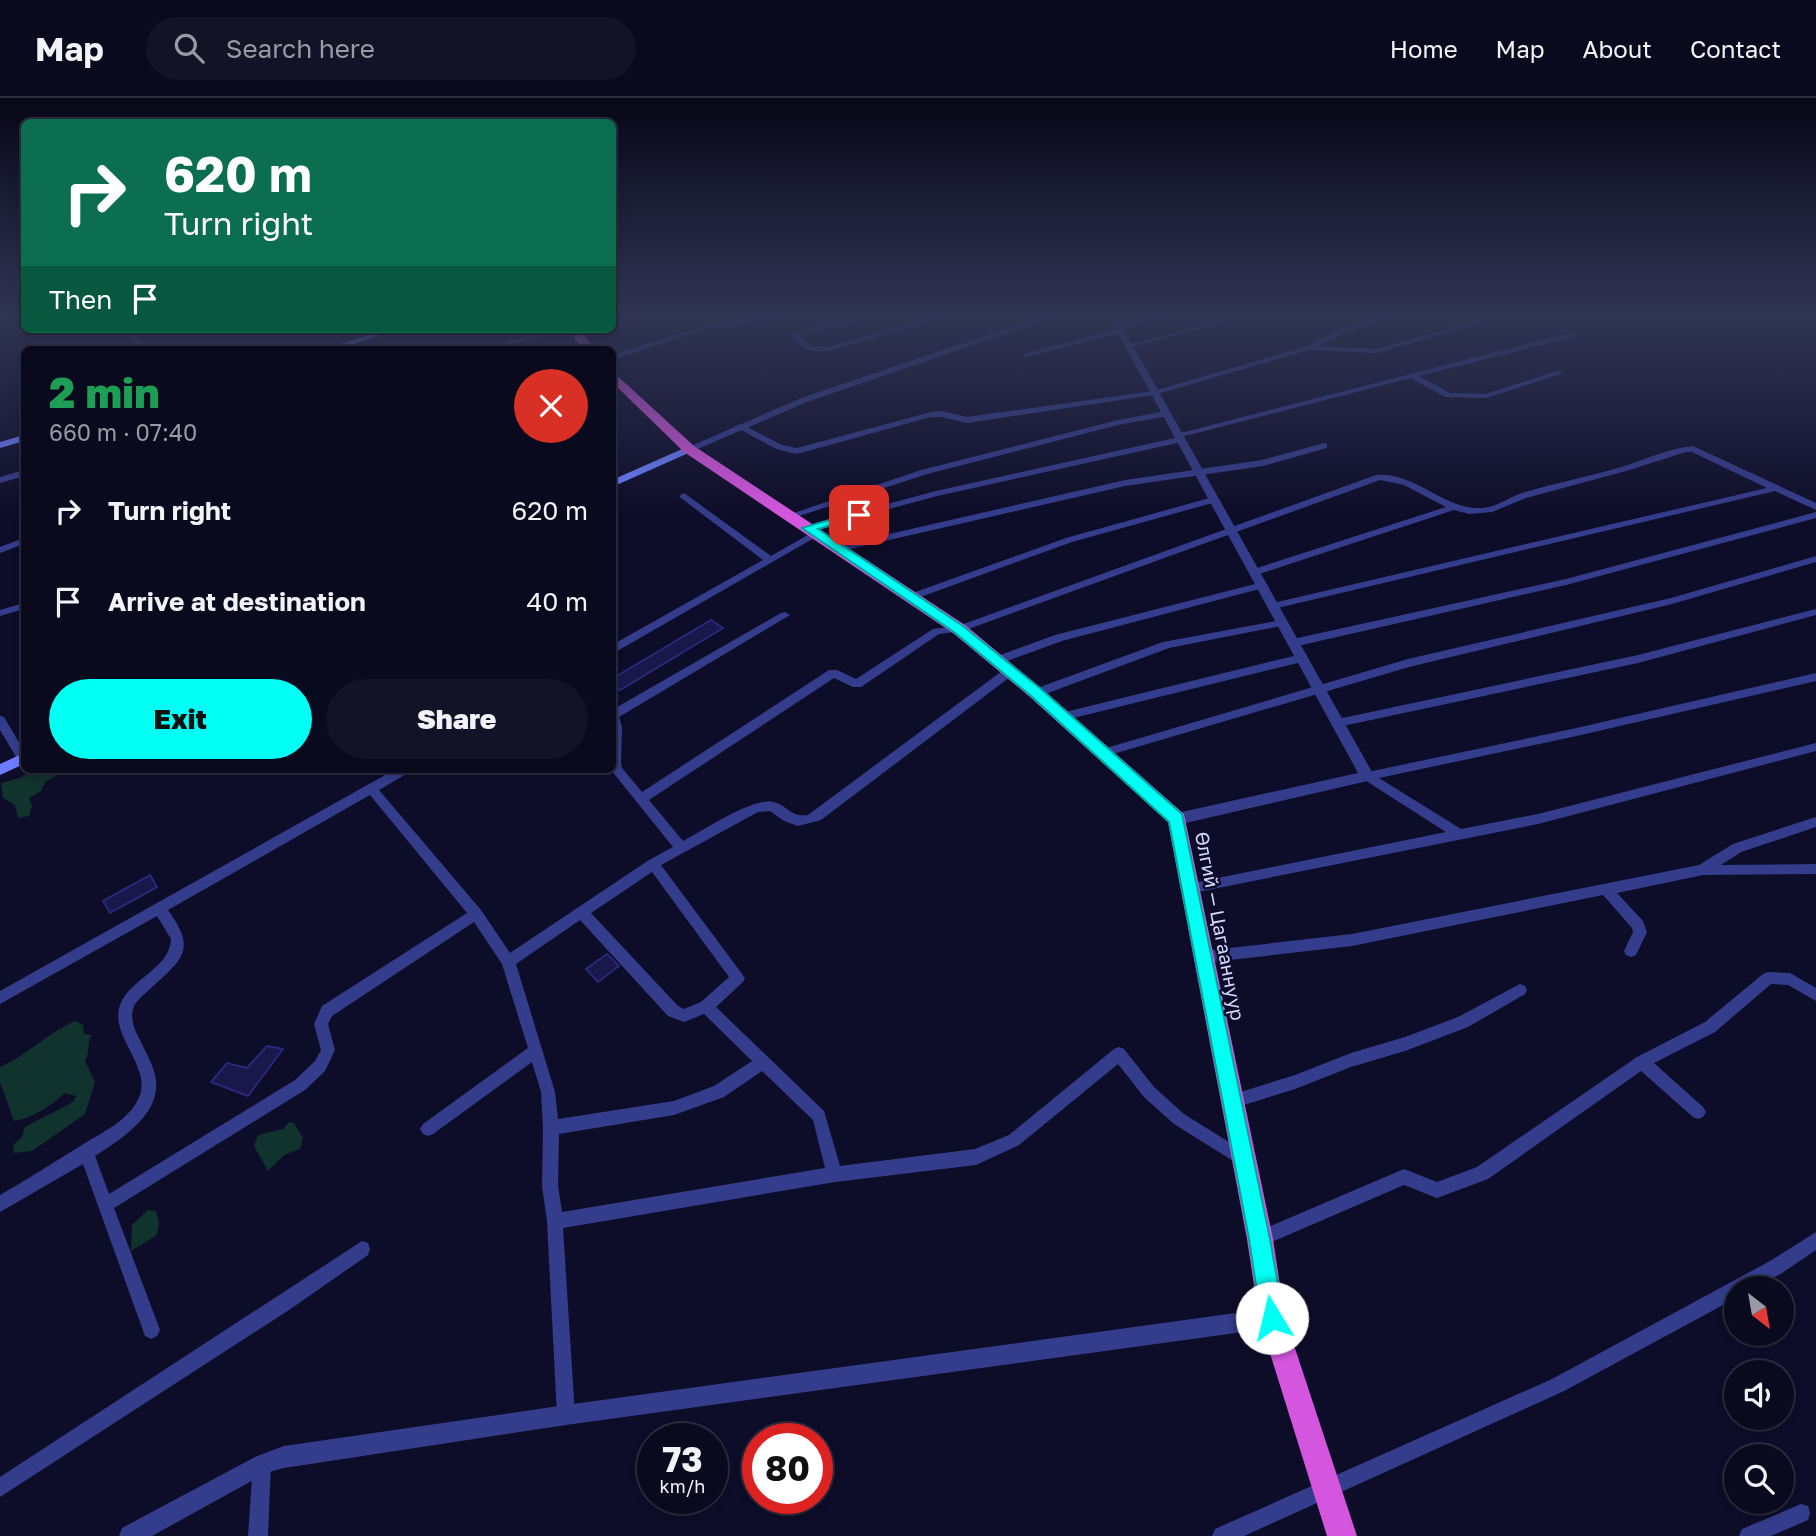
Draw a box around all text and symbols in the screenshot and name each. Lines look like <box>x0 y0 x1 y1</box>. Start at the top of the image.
search box <box>146 17 636 80</box>
text: Map <box>35 29 104 68</box>
icon: search <box>170 29 208 67</box>
text: Search here <box>226 33 375 64</box>
text: Home <box>1390 34 1458 63</box>
text: Map <box>1496 34 1545 63</box>
text: About <box>1583 34 1652 63</box>
text: Contact <box>1690 34 1781 63</box>
text: 620 m <box>164 144 312 203</box>
icon: right <box>49 147 140 238</box>
text: Turn right <box>164 204 313 242</box>
icon: arrive <box>126 280 164 318</box>
text: Then <box>49 284 112 315</box>
text: 2 min <box>49 367 160 417</box>
button: close <box>514 369 588 443</box>
text: 660 m · 07:40 <box>49 418 197 446</box>
pin <box>829 485 889 545</box>
icon: right <box>49 492 87 530</box>
text: Turn right <box>108 495 231 526</box>
text: 620 m <box>512 495 588 526</box>
icon: arrive <box>840 496 878 534</box>
icon: arrive <box>49 583 87 621</box>
text: Arrive at destination <box>108 586 366 617</box>
text: 40 m <box>527 586 588 617</box>
button: Exit <box>49 679 312 759</box>
button: Share <box>326 679 588 759</box>
street label: Өлгий — Цагааннуур <box>1191 830 1250 1022</box>
north arrow <box>1724 1276 1794 1346</box>
map controls <box>1724 1276 1794 1514</box>
position arrow <box>1235 1281 1309 1355</box>
button: sound <box>1724 1360 1794 1430</box>
speed limit sign: 80 <box>742 1423 833 1514</box>
text: 73 <box>662 1438 703 1480</box>
button: search <box>1724 1444 1794 1514</box>
text: km/h <box>660 1475 705 1497</box>

